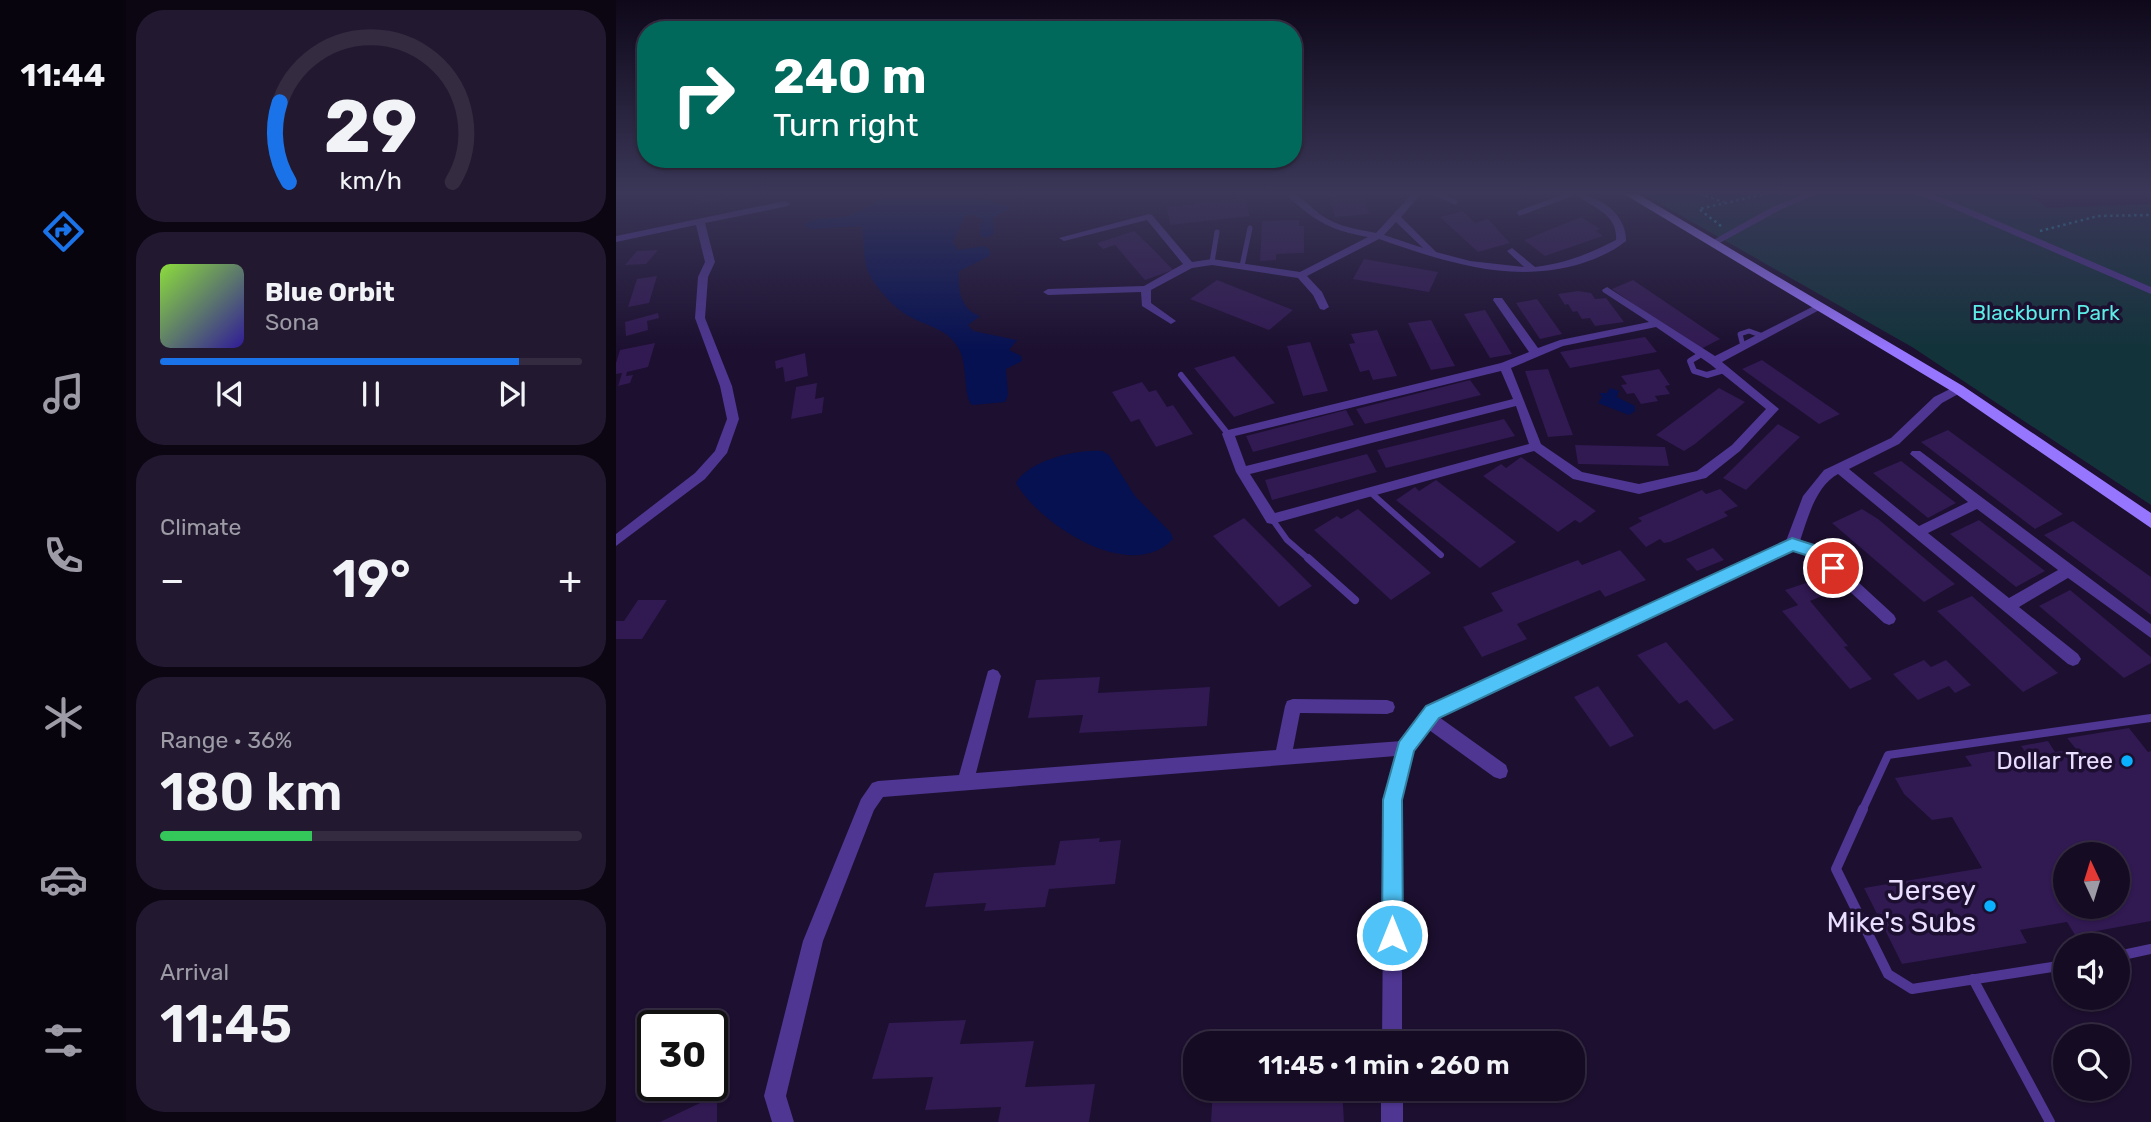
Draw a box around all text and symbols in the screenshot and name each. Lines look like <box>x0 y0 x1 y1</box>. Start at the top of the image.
text: 240 m <box>773 47 927 105</box>
icon: right <box>658 49 749 140</box>
text: 11:44 <box>21 56 105 94</box>
text: 29 <box>324 85 418 171</box>
text: Turn right <box>773 106 918 144</box>
text: km/h <box>340 166 402 195</box>
icon: directions <box>39 207 88 256</box>
text: Blue Orbit <box>265 277 395 308</box>
park label: Blackburn Park <box>1972 300 2120 325</box>
text: Sona <box>265 308 319 336</box>
icon: music <box>39 369 88 418</box>
icon: previous <box>211 375 249 413</box>
icon: pause <box>352 375 390 413</box>
icon: next <box>493 375 531 413</box>
text: Climate <box>160 513 241 541</box>
icon: phone <box>39 531 88 580</box>
pin <box>1803 538 1863 598</box>
text: 19° <box>332 548 411 610</box>
icon: arrive <box>1814 549 1852 587</box>
text: − <box>160 557 185 603</box>
text: + <box>558 557 582 603</box>
icon: climate <box>39 693 88 742</box>
text: Range · 36% <box>160 726 292 754</box>
place label: Dollar Tree <box>1996 747 2113 775</box>
marker: Dollar Tree <box>2119 753 2135 769</box>
text: 180 km <box>160 761 343 823</box>
north arrow <box>2053 842 2130 919</box>
map controls <box>2053 842 2130 1101</box>
icon: car <box>39 855 88 904</box>
place label: Jersey Mike's Subs <box>1826 874 1976 939</box>
position arrow <box>1355 898 1429 972</box>
marker: Jersey Mike's Subs <box>1982 898 1998 914</box>
button: sound <box>2053 933 2130 1010</box>
text: Arrival <box>160 958 229 986</box>
text: 11:45 <box>160 993 292 1055</box>
speed limit sign: 30 <box>637 1010 728 1101</box>
icon: filters <box>39 1016 88 1065</box>
button: search <box>2053 1024 2130 1101</box>
text: 11:45 · 1 min · 260 m <box>1258 1050 1510 1081</box>

